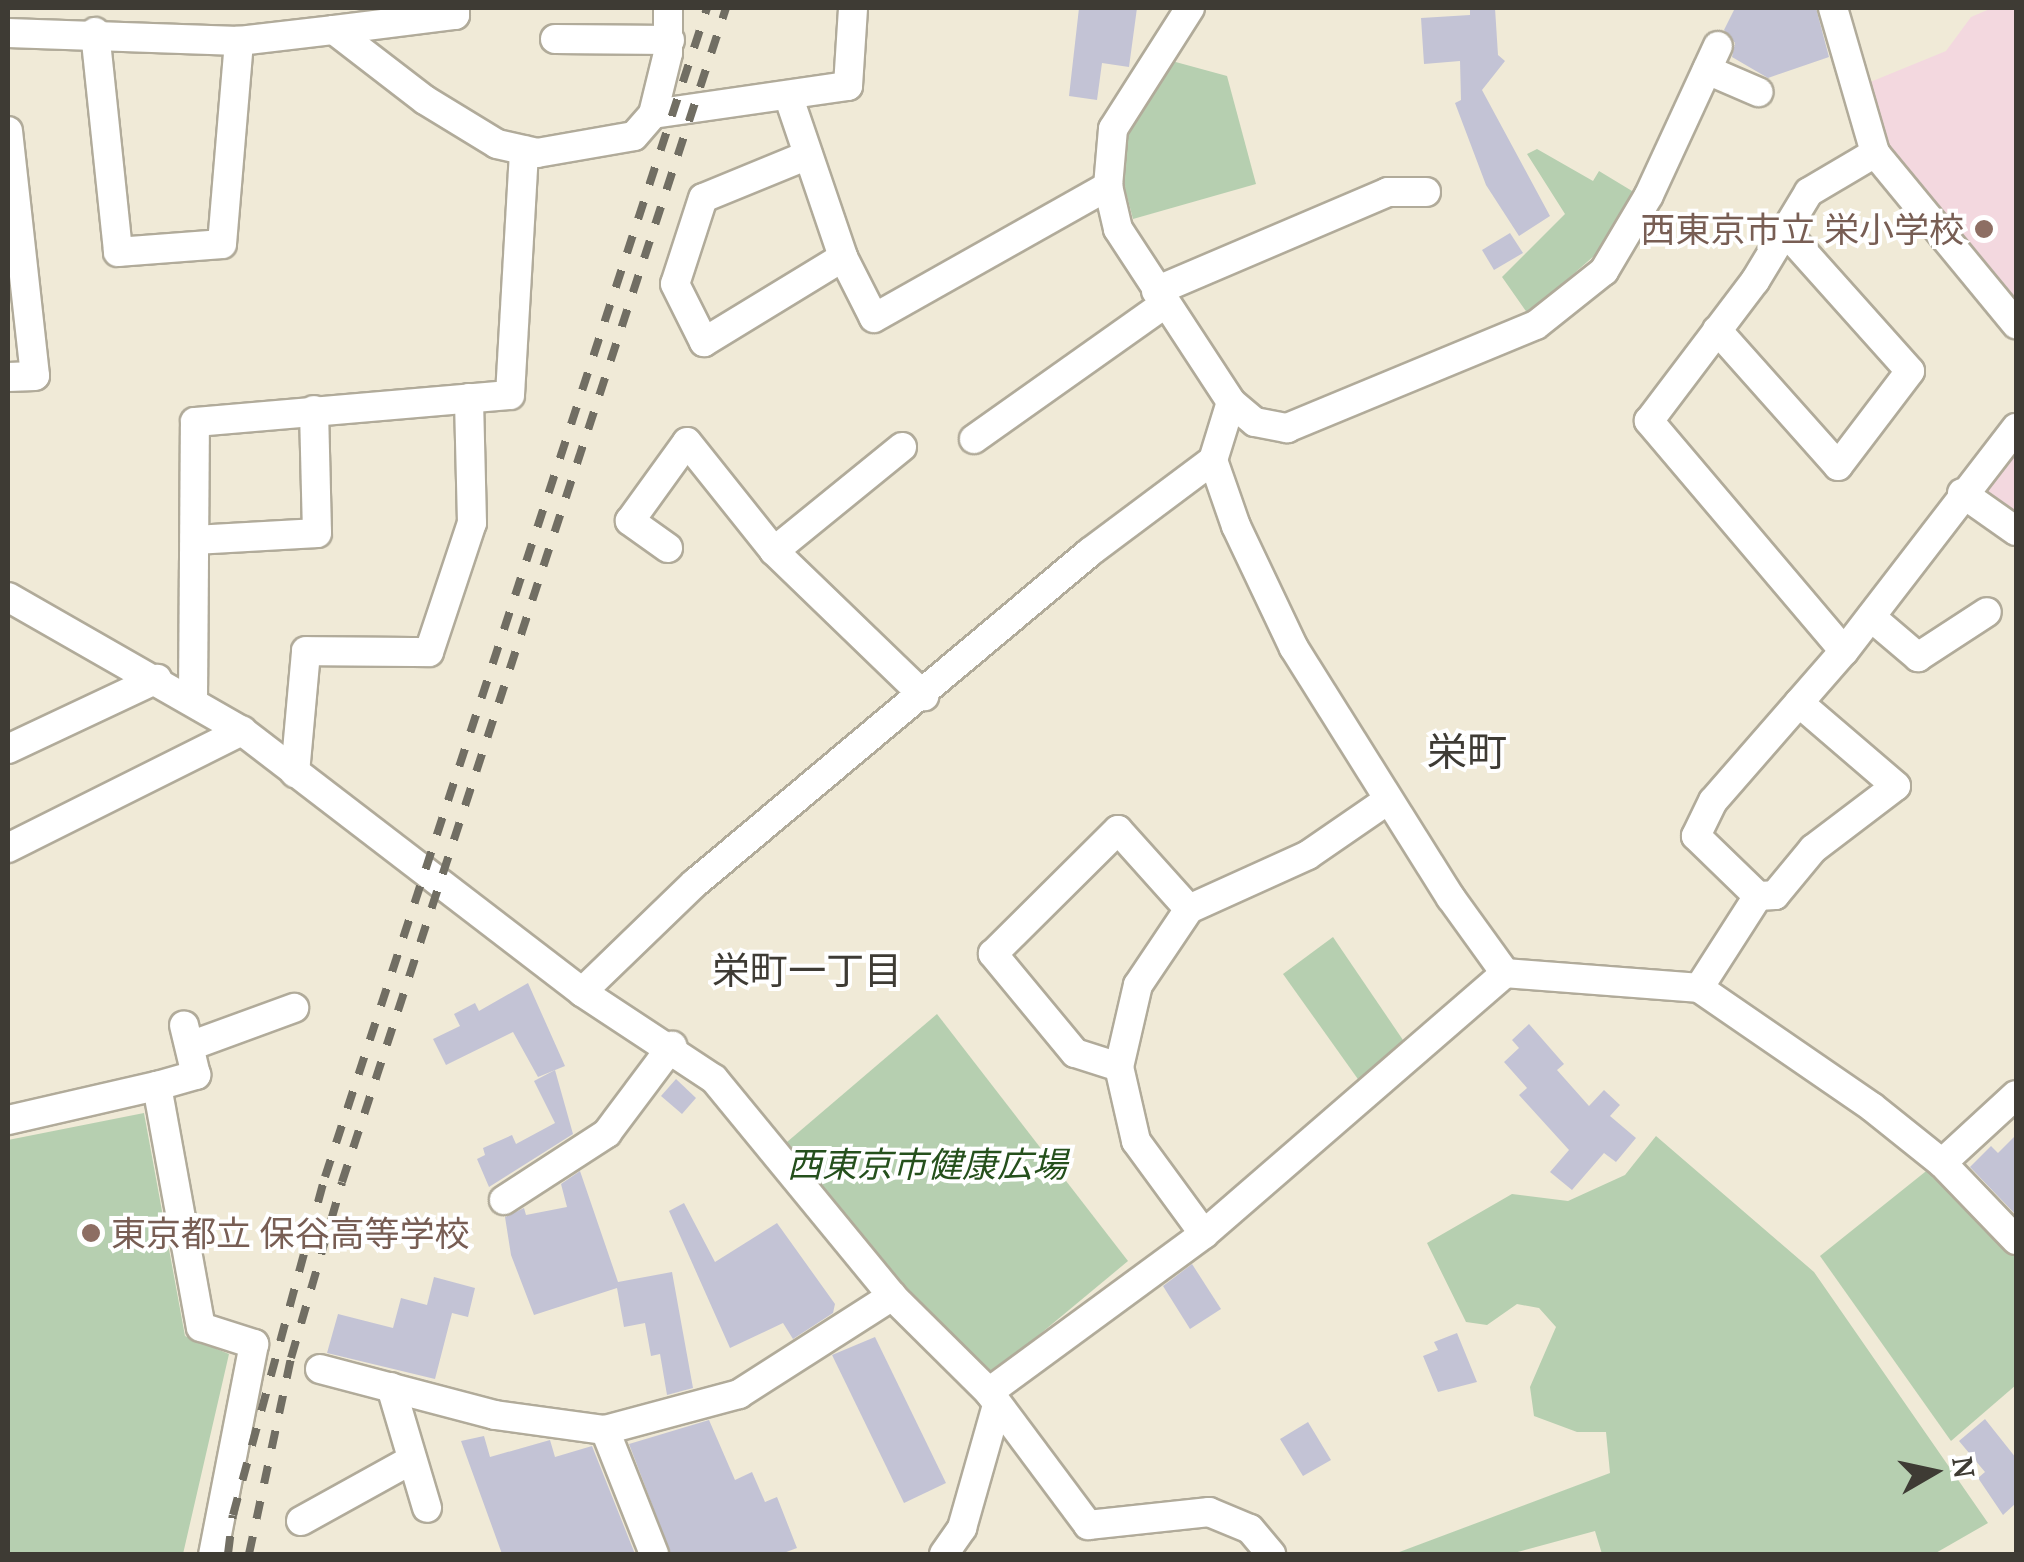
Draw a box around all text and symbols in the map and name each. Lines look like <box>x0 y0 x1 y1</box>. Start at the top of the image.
place label: 西東京市立 栄小学校 <box>1640 208 1964 250</box>
marker: 西東京市立 栄小学校 <box>1973 218 1995 240</box>
district label: 栄町 <box>1427 727 1507 775</box>
district label: 栄町一丁目 <box>712 948 902 994</box>
park label: 西東京市健康広場 <box>787 1143 1067 1185</box>
place label: 東京都立 保谷高等学校 <box>111 1212 470 1254</box>
marker: 東京都立 保谷高等学校 <box>80 1222 102 1244</box>
north arrow <box>1884 1422 1984 1522</box>
text: N <box>1944 1454 1984 1481</box>

